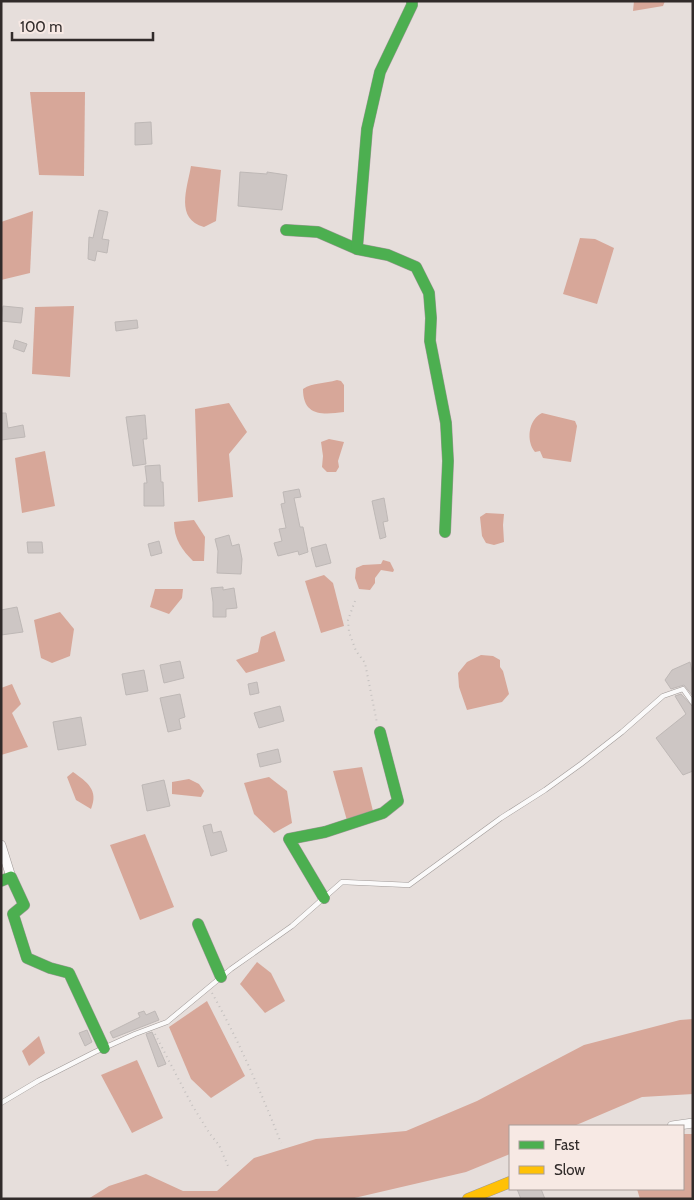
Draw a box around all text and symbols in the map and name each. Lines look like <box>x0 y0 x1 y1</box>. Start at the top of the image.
scale bar <box>12 10 154 42</box>
text: 100 m <box>20 18 62 36</box>
legend <box>509 1125 684 1190</box>
text: Fast <box>554 1136 579 1154</box>
text: Slow <box>554 1161 585 1179</box>

